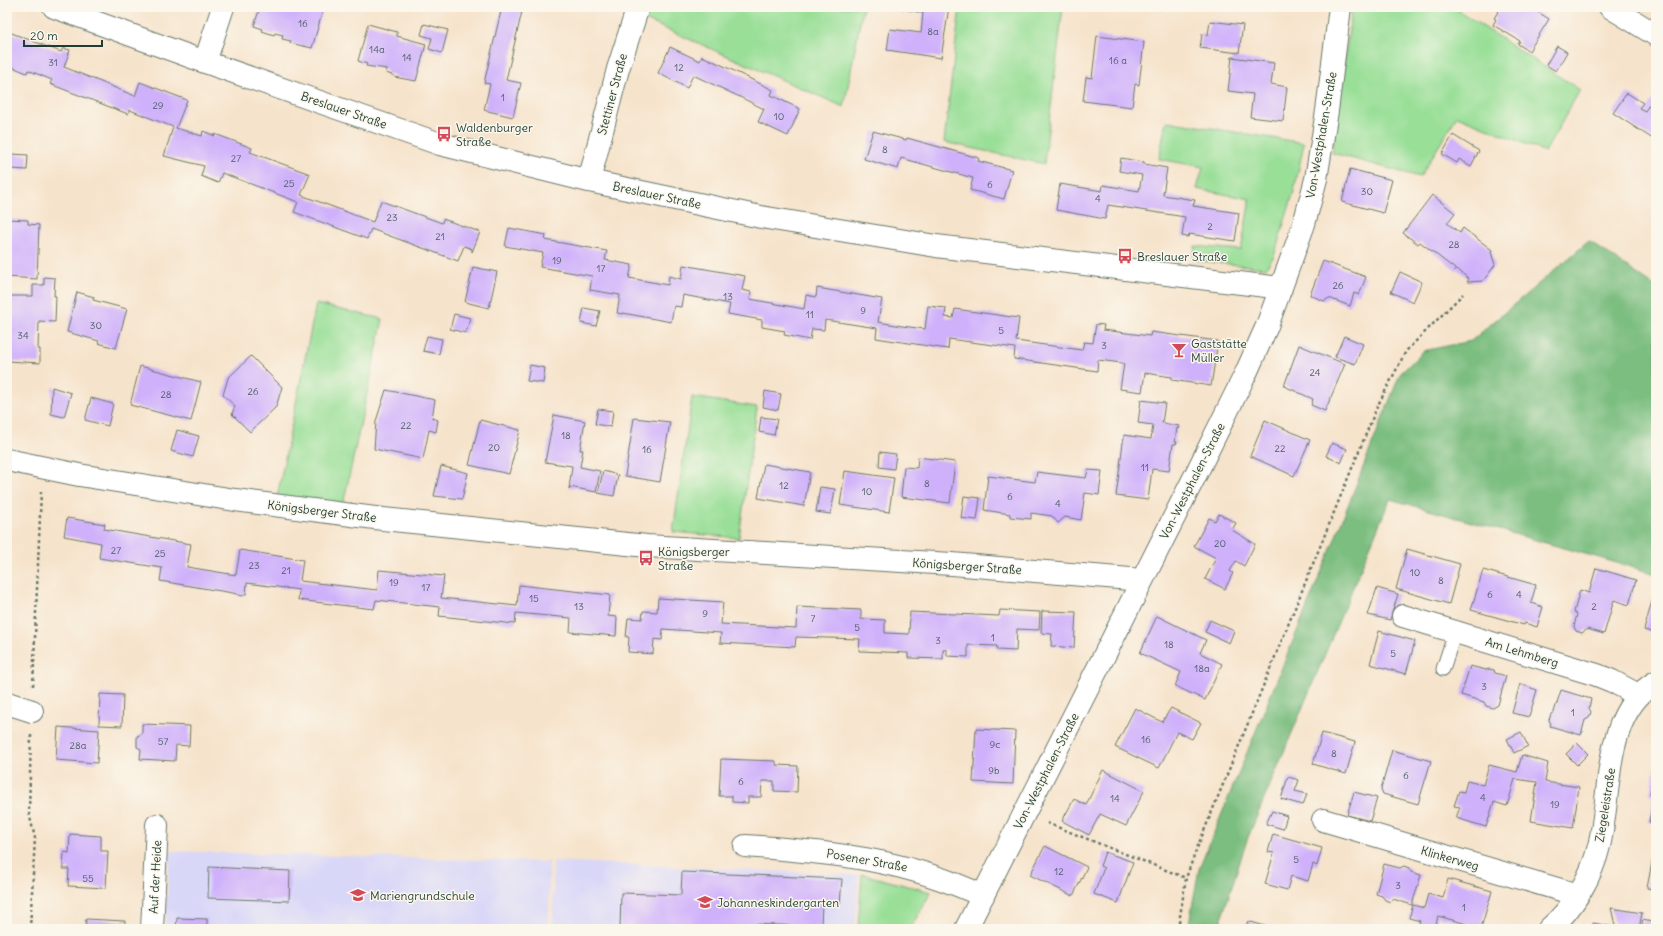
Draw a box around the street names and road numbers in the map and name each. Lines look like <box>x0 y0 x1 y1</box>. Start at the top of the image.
street label: Stettiner Straße <box>594 52 630 136</box>
street label: Von-Westphalen-Straße <box>1302 70 1340 200</box>
street label: Breslauer Straße <box>299 88 389 132</box>
street label: Breslauer Straße <box>611 178 703 212</box>
street label: Von-Westphalen-Straße <box>1156 420 1228 542</box>
street label: Königsberger Straße <box>267 497 377 525</box>
street label: Königsberger Straße <box>912 555 1022 577</box>
street label: Am Lehmberg <box>1484 634 1560 670</box>
street label: Von-Westphalen-Straße <box>1010 710 1082 832</box>
street label: Ziegeleistraße <box>1592 767 1618 843</box>
street label: Auf der Heide <box>146 840 164 914</box>
street label: Klinkerweg <box>1419 843 1481 873</box>
street label: Posener Straße <box>825 845 909 875</box>

